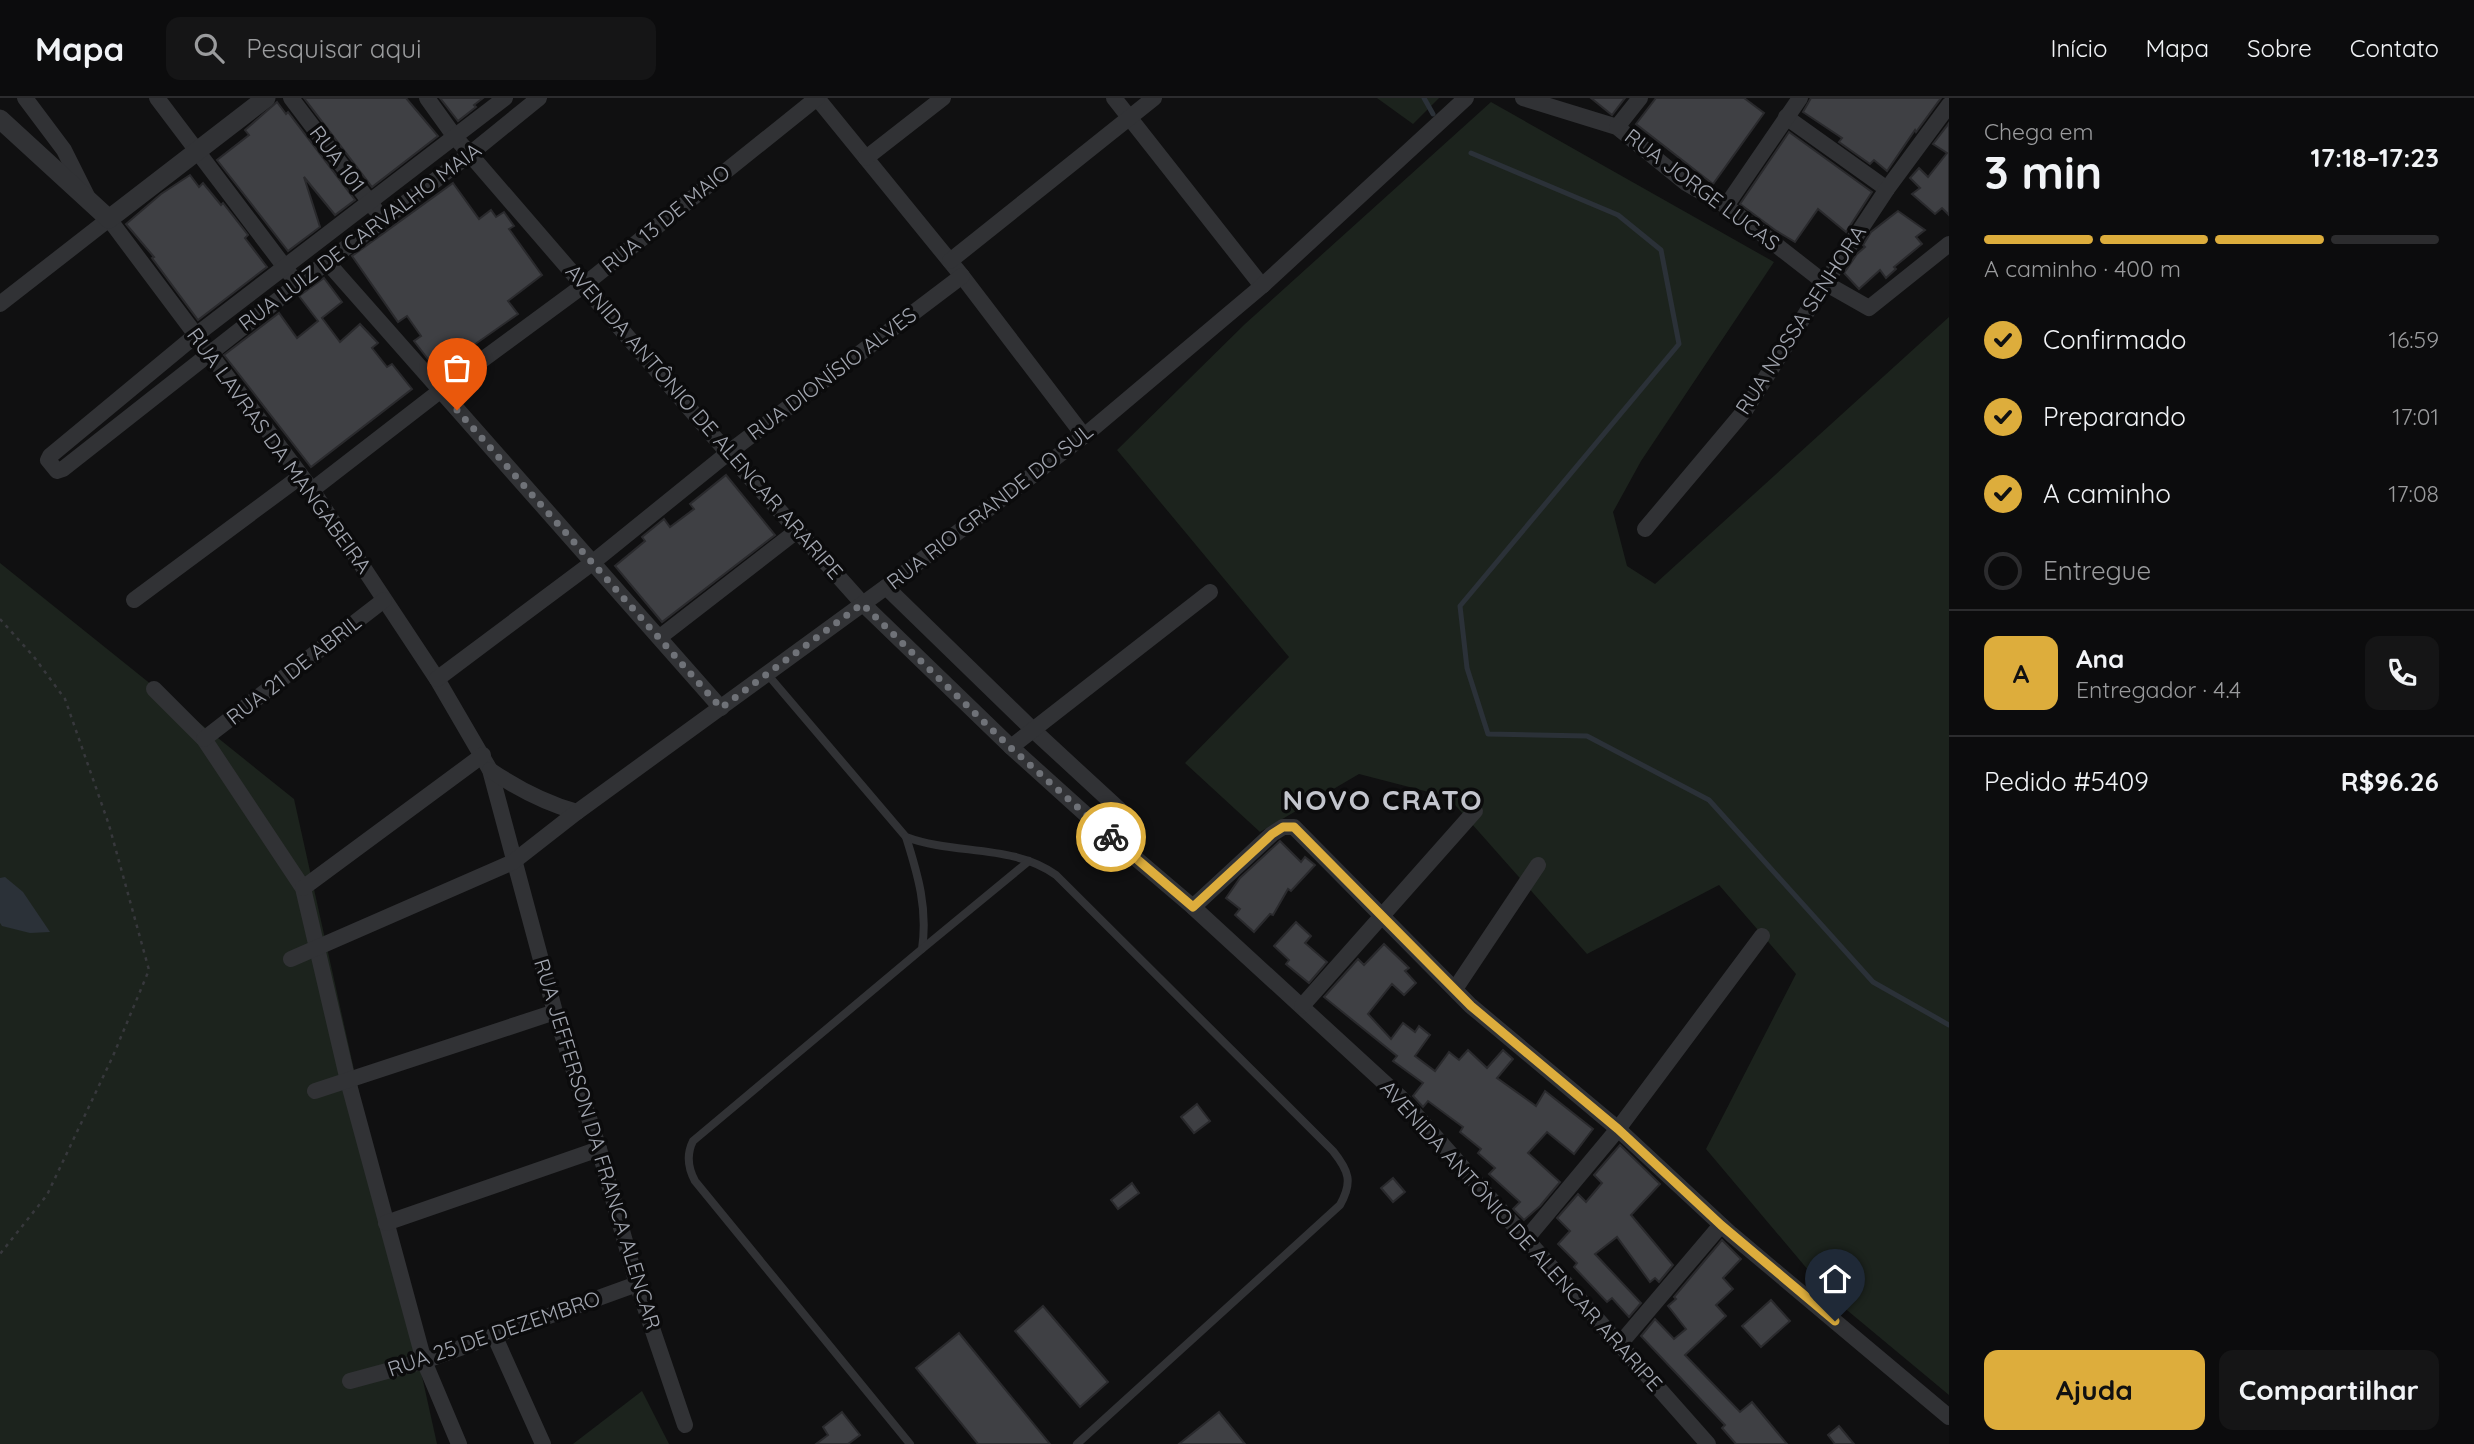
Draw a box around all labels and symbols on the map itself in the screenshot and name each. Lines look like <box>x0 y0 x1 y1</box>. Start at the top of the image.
street label: RUA 101 <box>305 120 371 197</box>
street label: RUA JORGE LUCAS <box>1620 123 1785 256</box>
street label: RUA LUIZ DE CARVALHO MAIA <box>233 136 486 336</box>
street label: RUA 13 DE MAIO <box>596 159 735 278</box>
street label: RUA NOSSA SENHORA <box>1729 220 1871 419</box>
street label: AVENIDA ANTÔNIO DE ALENCAR ARARIPE <box>561 258 849 584</box>
street label: RUA DIONÍSIO ALVES <box>742 301 921 445</box>
street label: RUA LAVRAS DA MANGABEIRA <box>182 323 378 578</box>
pin <box>427 338 487 410</box>
street label: RUA RIO GRANDE DO SUL <box>881 418 1098 595</box>
street label: RUA 21 DE ABRIL <box>221 609 366 730</box>
district label: NOVO CRATO <box>1283 782 1483 817</box>
courier <box>1076 802 1146 872</box>
street label: RUA JEFFERSON DA FRANCA ALENCAR <box>529 955 667 1332</box>
street label: AVENIDA ANTÔNIO DE ALENCAR ARARIPE <box>1375 1075 1668 1396</box>
pin <box>1805 1249 1865 1321</box>
street label: RUA 25 DE DEZEMBRO <box>384 1284 603 1382</box>

